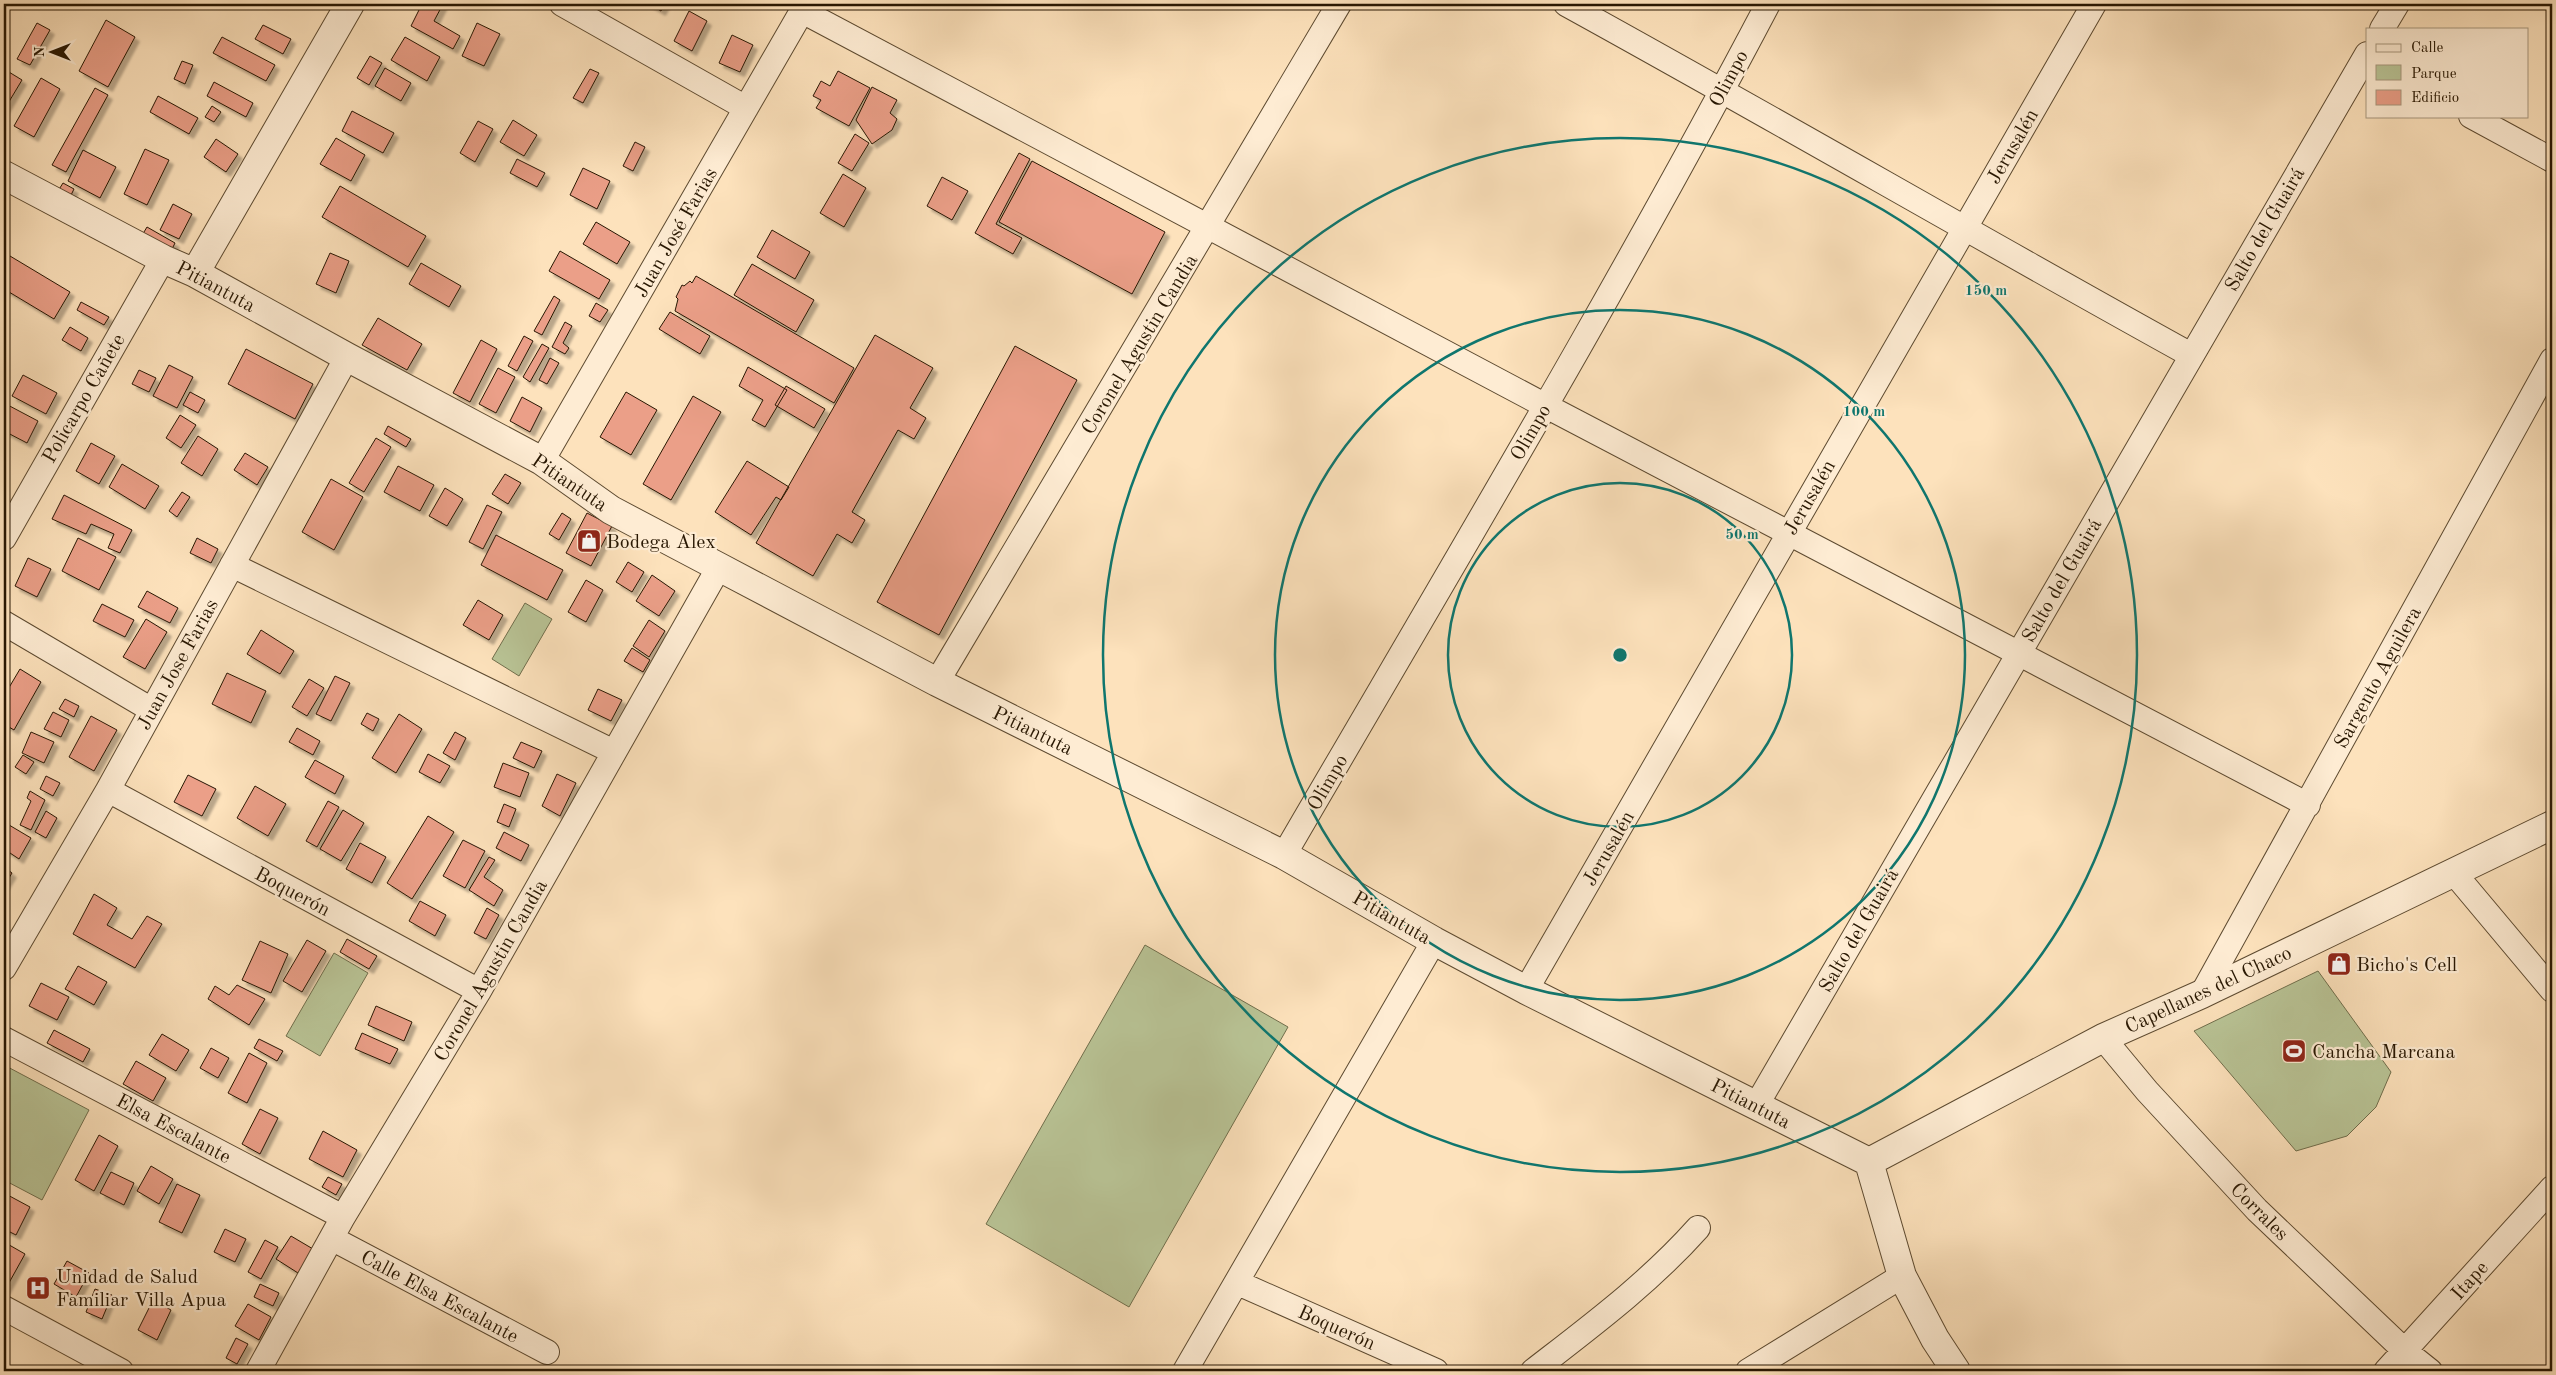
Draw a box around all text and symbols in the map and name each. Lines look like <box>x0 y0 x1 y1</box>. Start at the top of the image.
north arrow <box>28 28 78 78</box>
legend <box>2366 28 2528 118</box>
text: Calle <box>2411 41 2444 56</box>
text: N <box>33 46 47 57</box>
street label: Olimpo <box>1707 47 1753 111</box>
text: Parque <box>2411 67 2457 82</box>
text: Edificio <box>2411 91 2459 106</box>
street label: Jerusalén <box>1984 106 2043 188</box>
street label: Juan José Farias <box>632 165 722 301</box>
street label: Salto del Guairá <box>2222 165 2309 295</box>
street label: Coronel Agustin Candia <box>1079 251 1203 439</box>
street label: Pitiantuta <box>172 259 258 317</box>
text: 150 m <box>1965 284 2007 299</box>
street label: Policarpo Cañete <box>40 331 130 467</box>
street label: Olimpo <box>1508 402 1556 464</box>
text: 100 m <box>1843 405 1885 420</box>
street label: Pitiantuta <box>527 451 610 516</box>
street label: Jerusalén <box>1781 457 1840 539</box>
street label: Salto del Guairá <box>2019 516 2106 646</box>
shop icon: Bodega Alex <box>576 528 602 554</box>
text: 50 m <box>1725 528 1759 543</box>
place label: Bodega Alex <box>606 533 716 553</box>
street label: Juan Jose Farias <box>135 596 223 734</box>
street label: Sargento Aguilera <box>2332 604 2426 752</box>
centre of rings <box>1611 646 1629 664</box>
street label: Pitiantuta <box>989 704 1076 760</box>
street label: Olimpo <box>1305 752 1353 814</box>
street label: Jerusalén <box>1580 808 1639 890</box>
street label: Boquerón <box>251 865 333 921</box>
street label: Salto del Guairá <box>1816 866 1903 996</box>
street label: Coronel Agustin Candia <box>431 876 552 1065</box>
street label: Pitiantuta <box>1348 888 1434 949</box>
street label: Capellanes del Chaco <box>2122 943 2295 1038</box>
shop icon: Bicho's Cell <box>2326 951 2352 977</box>
place label: Bicho's Cell <box>2356 956 2457 976</box>
sports icon: Cancha Marcana <box>2281 1038 2307 1064</box>
place label: Cancha Marcana <box>2312 1043 2455 1063</box>
street label: Pitiantuta <box>1707 1076 1793 1133</box>
street label: Elsa Escalante <box>112 1091 234 1168</box>
street label: Corrales <box>2226 1180 2291 1245</box>
street label: Calle Elsa Escalante <box>357 1248 521 1348</box>
street label: Itape <box>2448 1258 2493 1305</box>
place label: Unidad de Salud Familiar Villa Apua <box>56 1268 226 1311</box>
hospital icon: Unidad de Salud Familiar Villa Apua <box>25 1275 51 1301</box>
street label: Boquerón <box>1294 1303 1378 1355</box>

